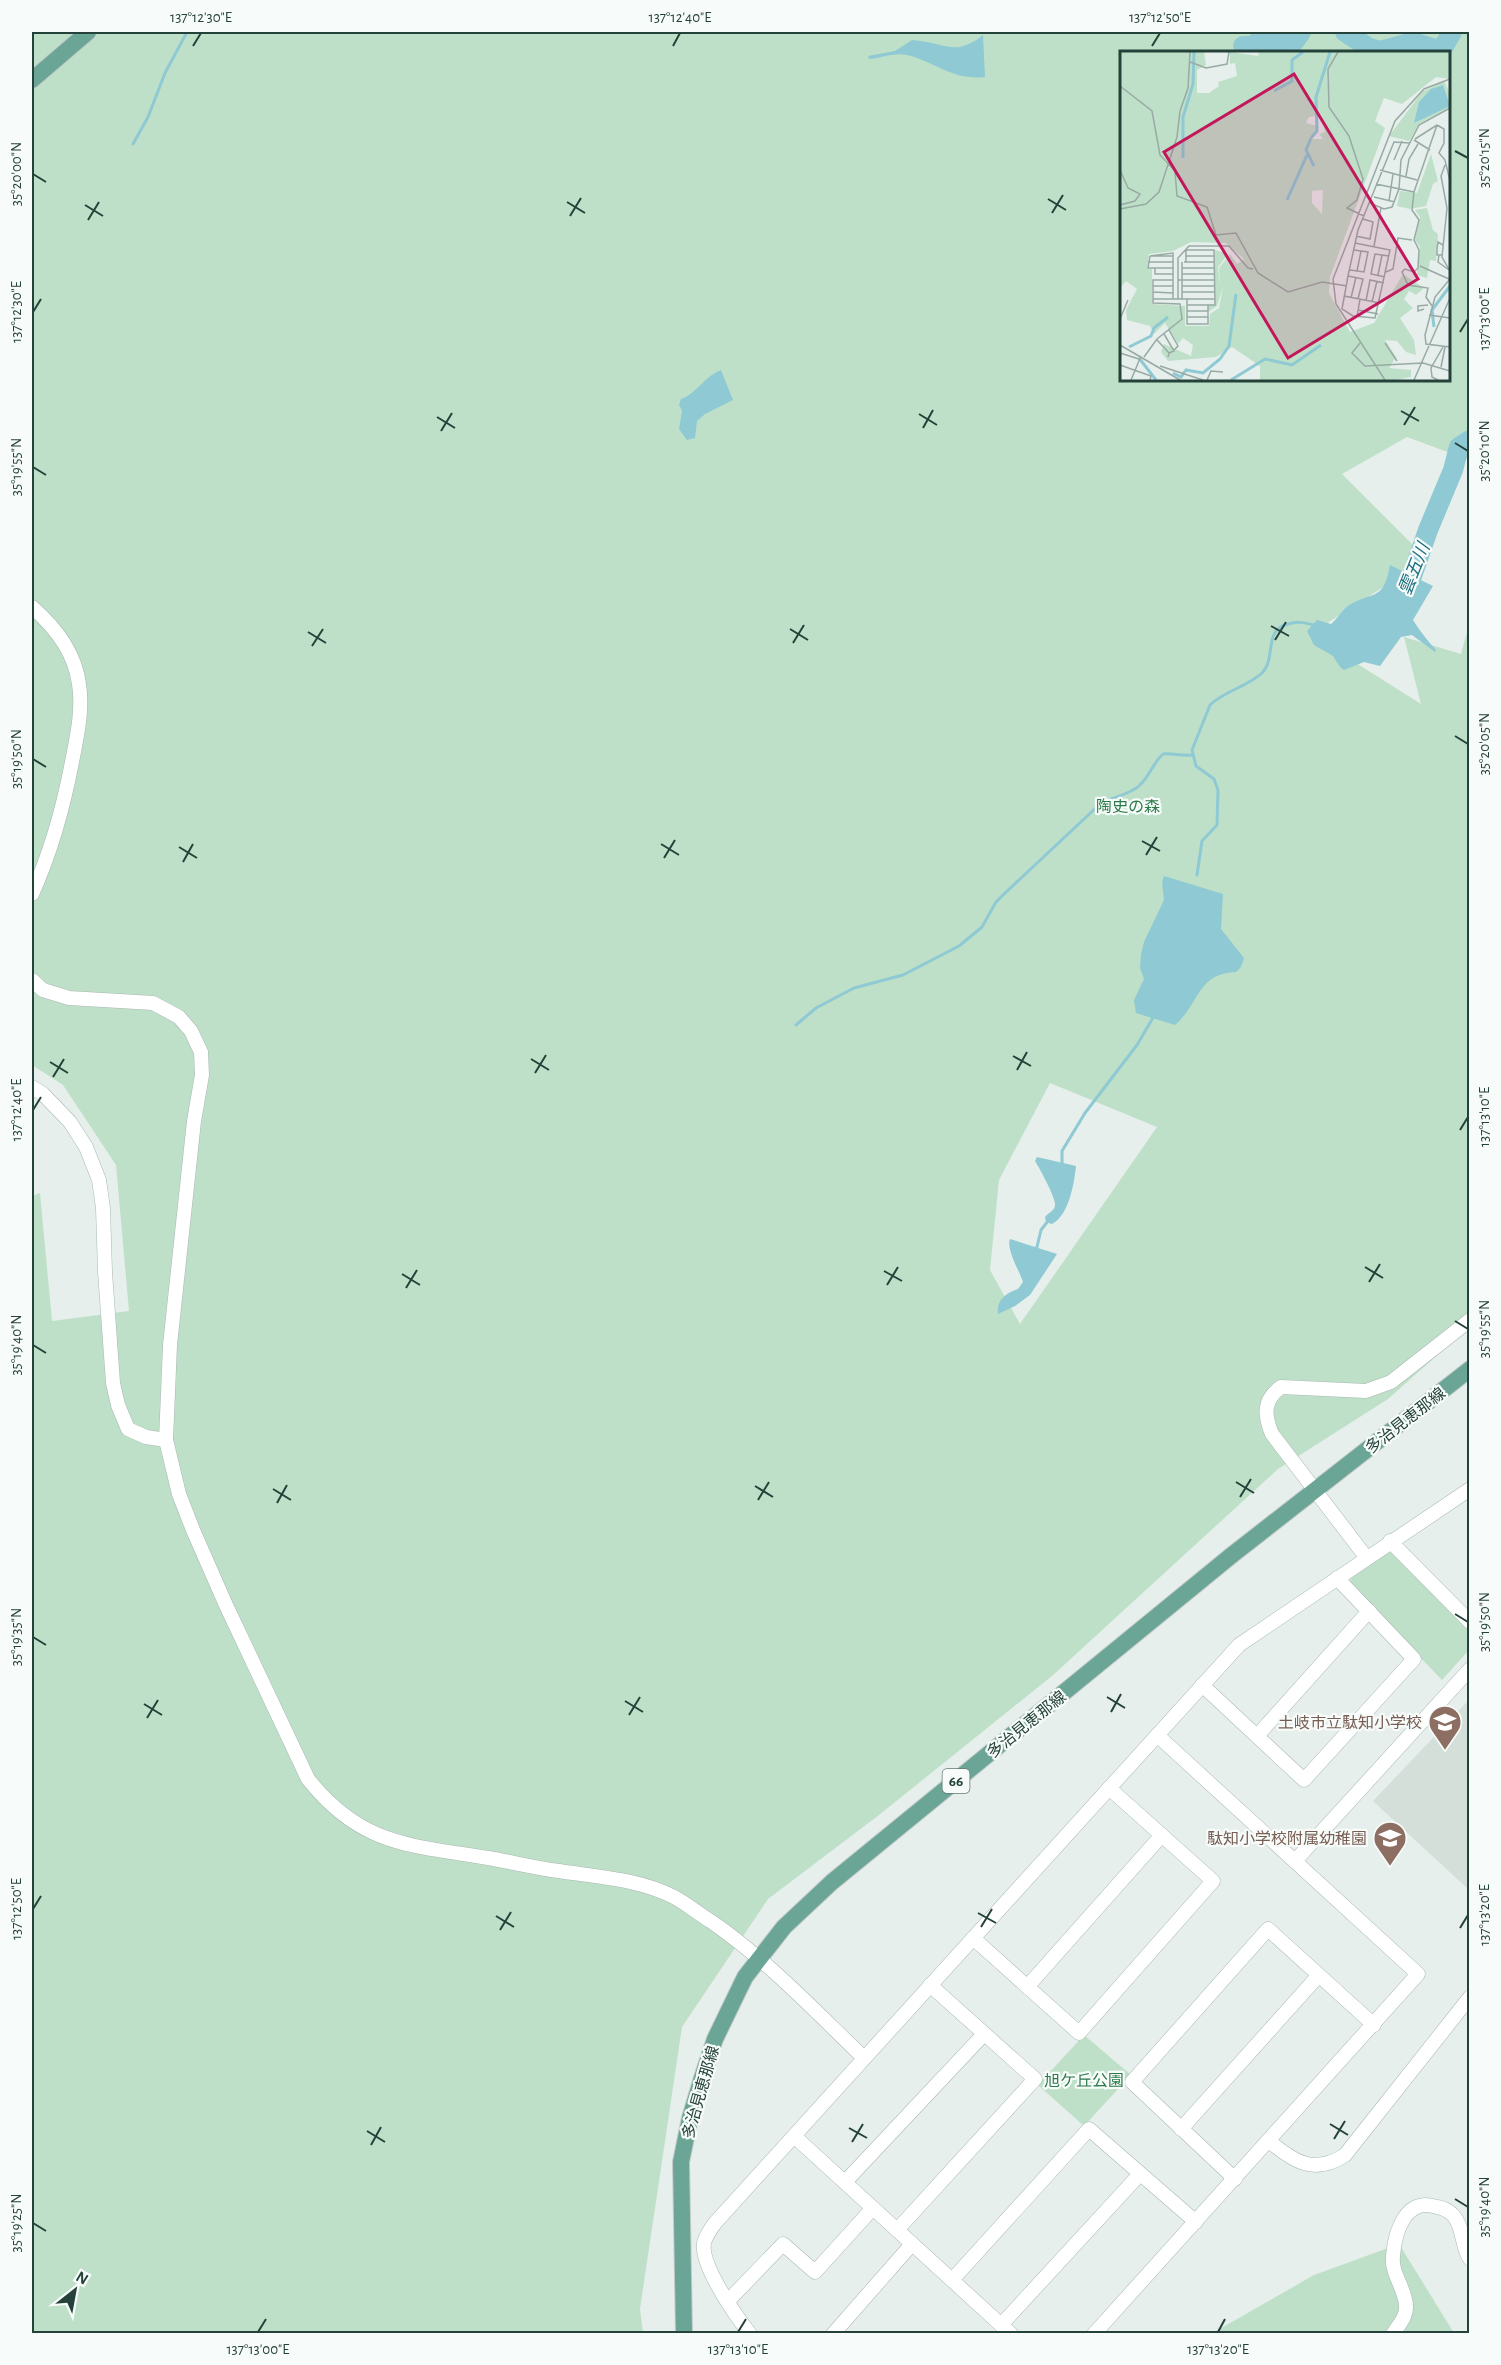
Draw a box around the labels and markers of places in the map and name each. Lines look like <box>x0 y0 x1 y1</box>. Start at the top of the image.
school or university icon: 土岐市立駄知小学校 <box>1427 1704 1463 1751</box>
place label: 土岐市立駄知小学校 <box>1278 1714 1422 1731</box>
school or university icon: 駄知小学校附属幼稚園 <box>1372 1820 1408 1867</box>
place label: 駄知小学校附属幼稚園 <box>1207 1830 1367 1847</box>

